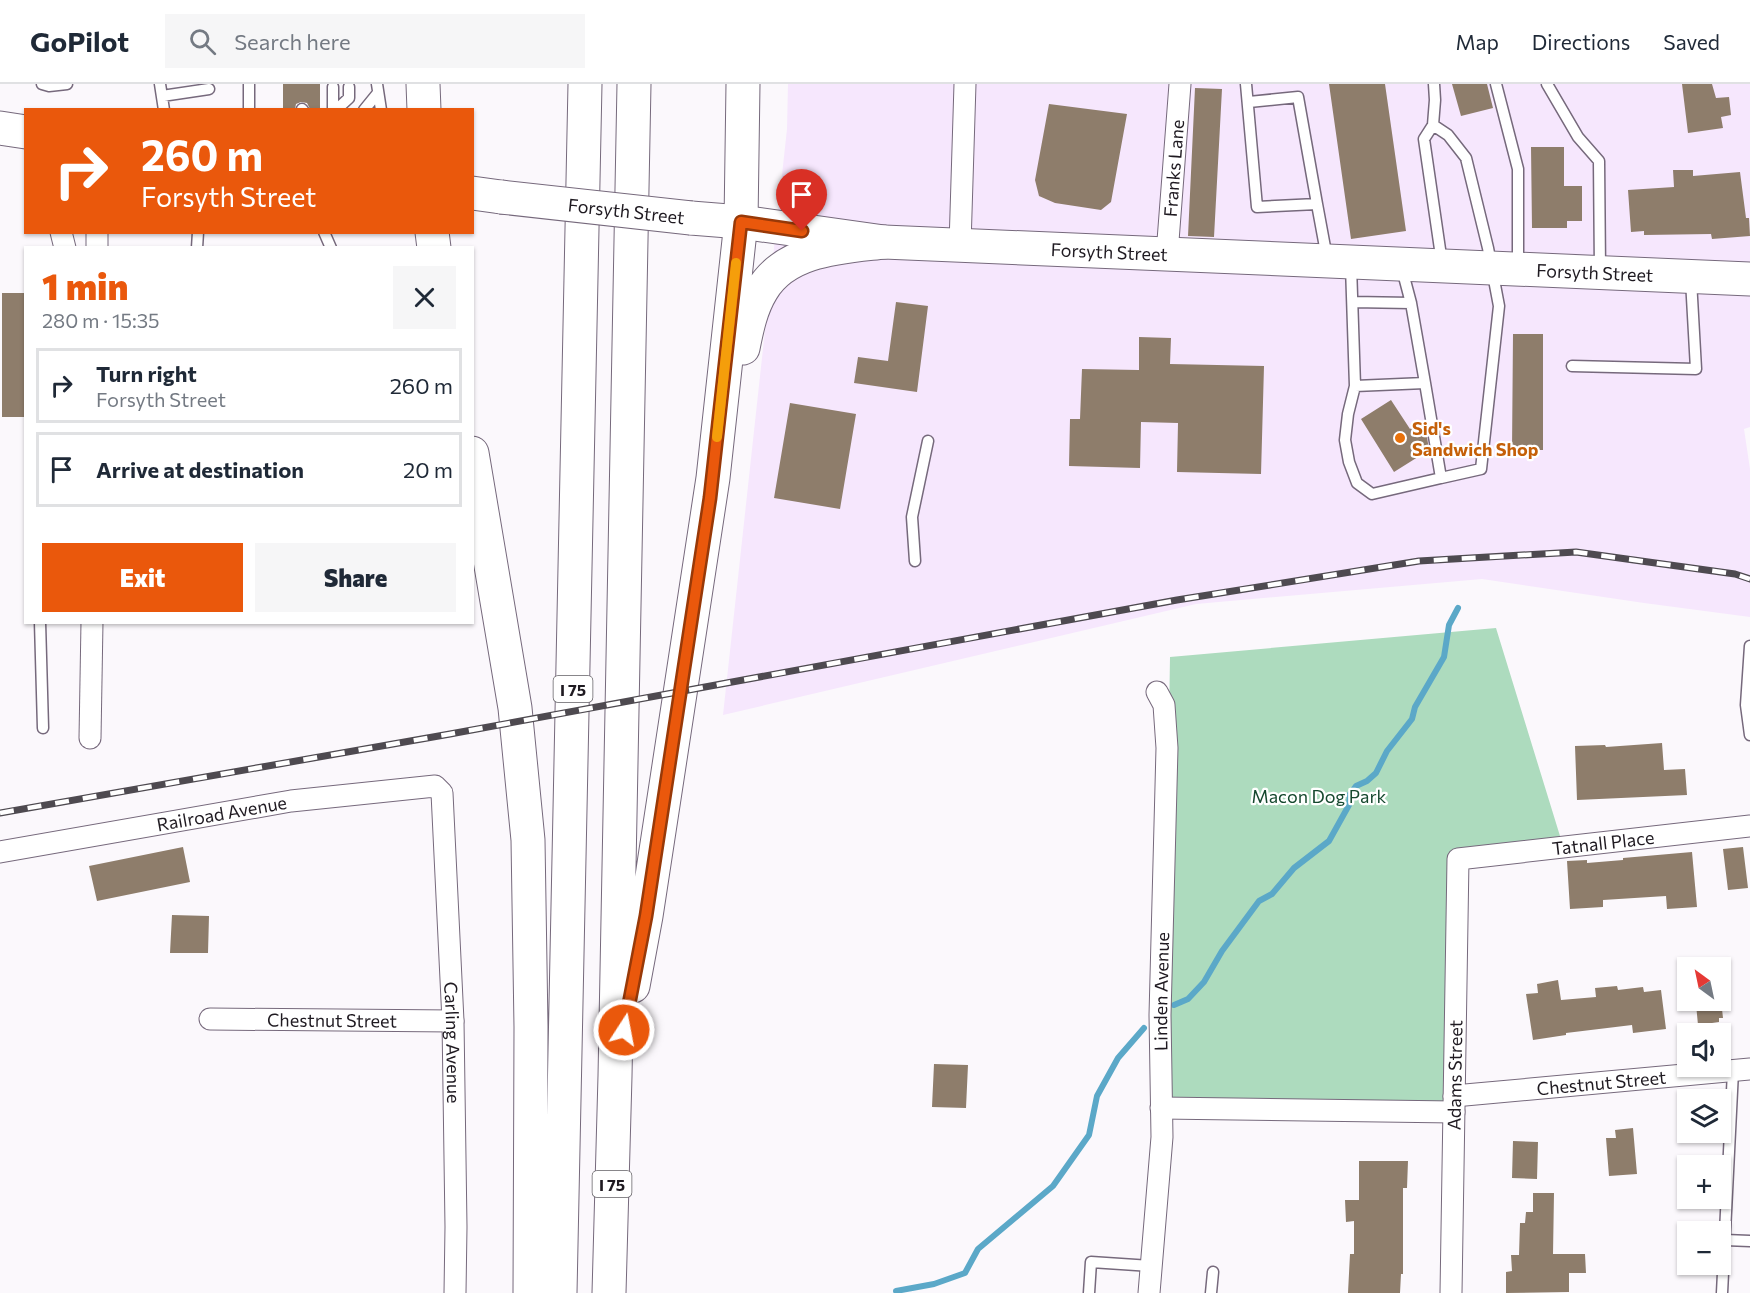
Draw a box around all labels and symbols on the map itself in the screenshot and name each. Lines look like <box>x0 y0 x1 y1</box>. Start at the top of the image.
street label: Franks Lane <box>1159 119 1188 218</box>
pin <box>776 169 827 231</box>
street label: Forsyth Street <box>567 193 686 228</box>
street label: Forsyth Street <box>1050 238 1168 265</box>
street label: Forsyth Street <box>1536 259 1654 286</box>
place label: Sid's Sandwich Shop <box>1412 417 1539 460</box>
marker: Sid's Sandwich Shop <box>1393 431 1407 445</box>
road number: I 75 <box>554 676 592 702</box>
park label: Macon Dog Park <box>1252 785 1387 807</box>
street label: Railroad Avenue <box>155 791 288 835</box>
street label: Tatnall Place <box>1551 826 1655 859</box>
street label: Linden Avenue <box>1149 932 1173 1051</box>
north arrow <box>1677 957 1731 1011</box>
street label: Carling Avenue <box>440 981 465 1104</box>
position arrow <box>592 998 656 1062</box>
street label: Chestnut Street <box>267 1008 397 1032</box>
street label: Adams Street <box>1443 1020 1466 1130</box>
street label: Chestnut Street <box>1536 1066 1667 1099</box>
road number: I 75 <box>592 1171 632 1197</box>

